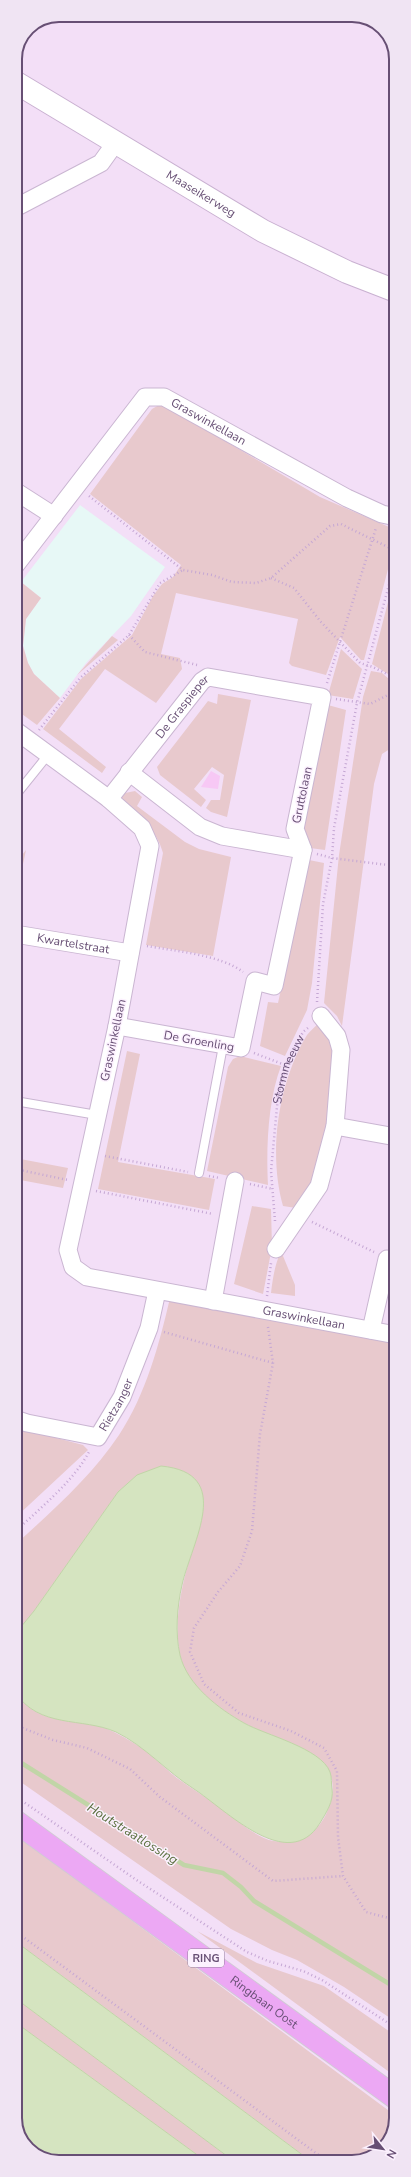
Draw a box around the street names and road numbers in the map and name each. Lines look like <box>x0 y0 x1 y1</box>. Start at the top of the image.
street label: Maaseikerweg <box>163 167 239 221</box>
street label: Graswinkellaan <box>168 394 249 449</box>
street label: De Graspieper <box>152 670 212 742</box>
street label: Gruttolaan <box>288 765 316 825</box>
street label: Kwartelstraat <box>36 930 111 958</box>
street label: Graswinkellaan <box>96 997 130 1083</box>
street label: De Groenling <box>162 1027 236 1055</box>
street label: Stormmeeuw <box>269 1032 308 1105</box>
street label: Graswinkellaan <box>261 1302 346 1333</box>
street label: Rietzanger <box>95 1375 137 1434</box>
road number: RING <box>188 1949 224 1967</box>
street label: Ringbaan Oost <box>227 1972 302 2033</box>

